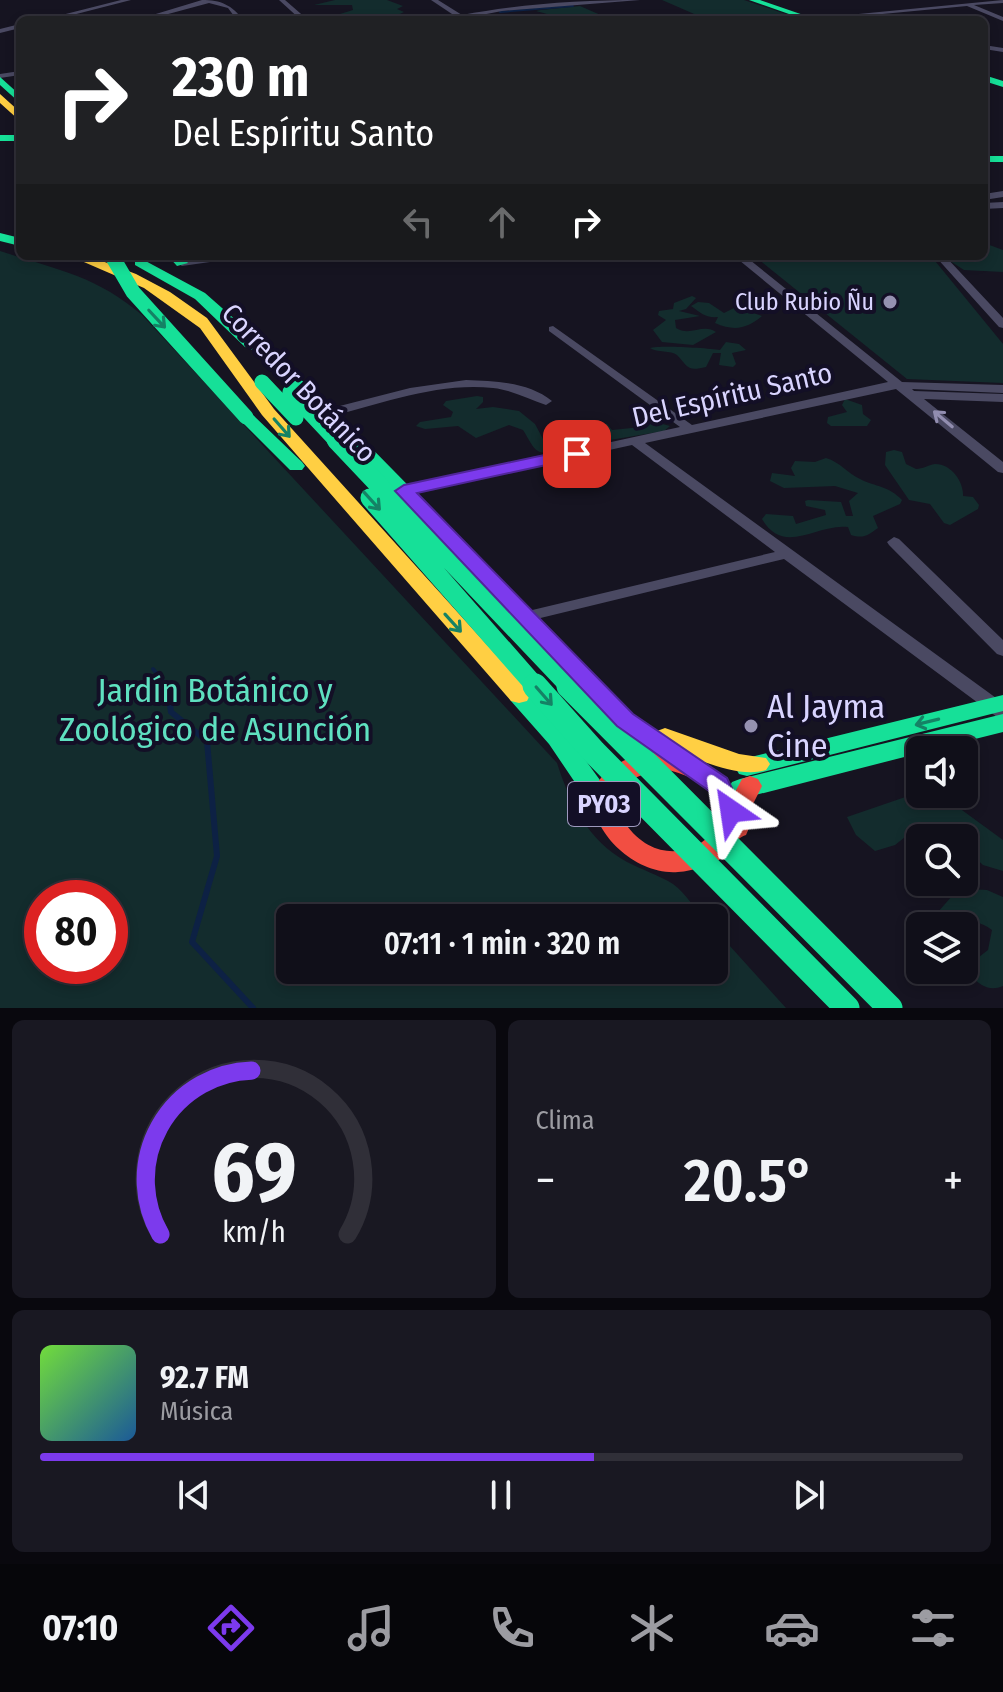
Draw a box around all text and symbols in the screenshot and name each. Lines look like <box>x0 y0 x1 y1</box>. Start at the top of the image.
text: 230 m <box>172 44 309 111</box>
icon: right <box>40 48 144 152</box>
text: Del Espíritu Santo <box>172 112 434 156</box>
icon: left <box>396 200 440 244</box>
icon: ahead <box>480 200 524 244</box>
icon: right <box>564 200 608 244</box>
place label: Club Rubio Ñu <box>735 288 874 316</box>
marker: Club Rubio Ñu <box>881 293 899 311</box>
street label: Corredor Botánico <box>215 297 383 469</box>
one-way arrow <box>148 308 166 328</box>
street label: Del Espíritu Santo <box>629 356 835 434</box>
one-way arrow <box>933 410 954 428</box>
one-way arrow <box>273 417 291 438</box>
pin <box>543 420 611 488</box>
icon: arrive <box>555 432 599 476</box>
one-way arrow <box>363 490 381 510</box>
one-way arrow <box>444 613 462 633</box>
park label: Jardín Botánico y Zoológico de Asunción <box>59 670 371 750</box>
one-way arrow <box>535 685 553 705</box>
place label: Al Jayma Cine <box>767 686 885 766</box>
one-way arrow <box>915 715 941 730</box>
marker: Al Jayma Cine <box>742 717 760 735</box>
map controls <box>906 736 978 984</box>
button: sound <box>906 736 978 808</box>
position arrow <box>689 769 773 853</box>
road number: PY03 <box>568 782 640 826</box>
button: search <box>906 824 978 896</box>
speed limit sign: 80 <box>24 880 128 984</box>
button: layers <box>906 912 978 984</box>
text: 07:11 · 1 min · 320 m <box>384 926 620 962</box>
text: Clima <box>536 1105 595 1136</box>
text: 69 <box>211 1123 296 1223</box>
text: 20.5° <box>684 1145 814 1217</box>
text: − <box>536 1154 555 1207</box>
text: + <box>943 1154 963 1207</box>
text: km/h <box>222 1215 286 1250</box>
text: 92.7 FM <box>160 1360 249 1396</box>
text: Música <box>160 1396 233 1427</box>
icon: previous <box>172 1473 216 1517</box>
icon: pause <box>479 1473 523 1517</box>
icon: next <box>787 1473 831 1517</box>
icon: directions <box>203 1600 259 1656</box>
icon: music <box>343 1600 399 1656</box>
icon: phone <box>484 1600 540 1656</box>
icon: climate <box>624 1600 680 1656</box>
icon: car <box>764 1600 820 1656</box>
icon: filters <box>905 1600 961 1656</box>
text: 07:10 <box>42 1606 118 1650</box>

